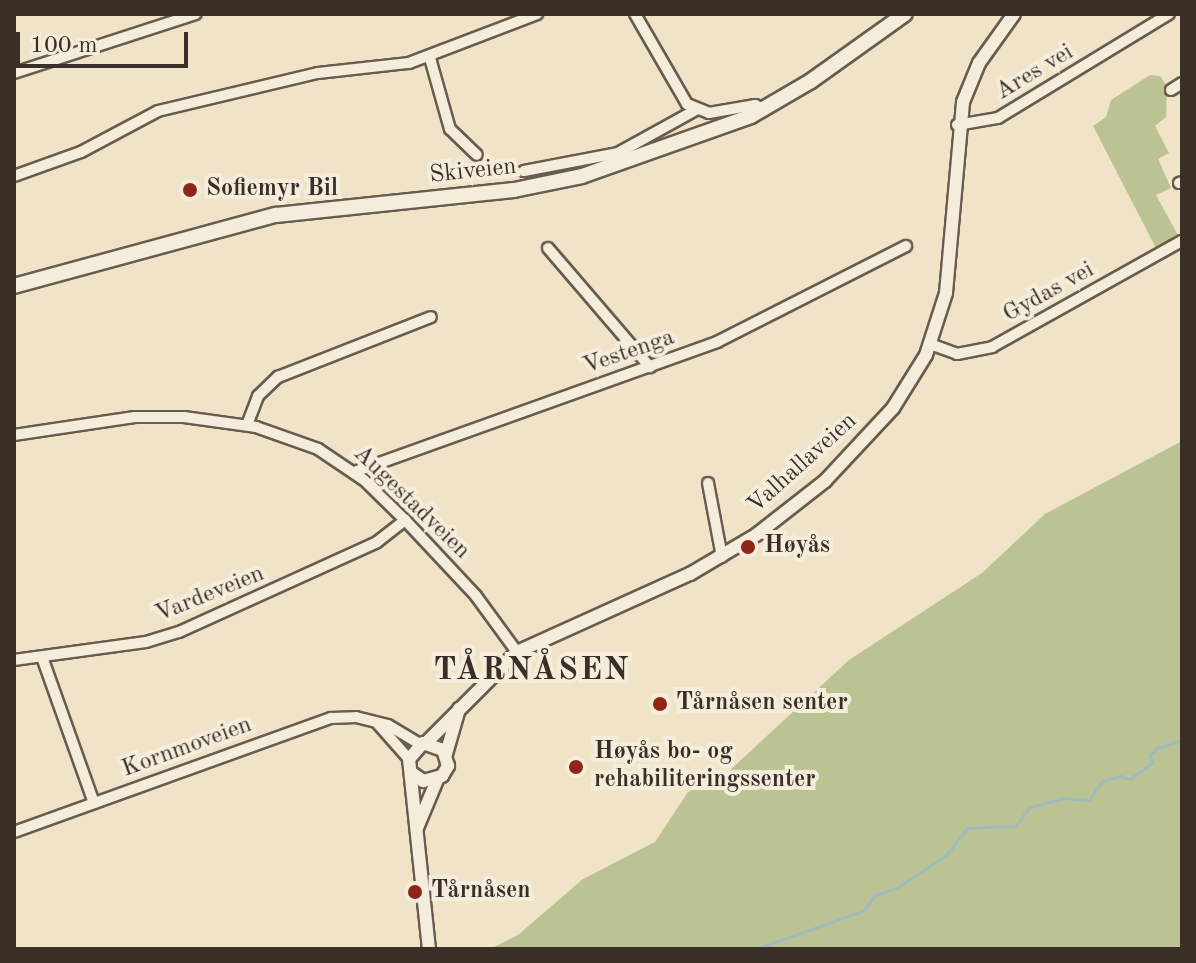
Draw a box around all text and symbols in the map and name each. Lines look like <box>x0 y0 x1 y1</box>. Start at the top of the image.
scale bar <box>20 16 192 66</box>
text: 100 m <box>30 34 98 58</box>
street label: Ares vei <box>991 39 1079 107</box>
street label: Skiveien <box>428 153 518 191</box>
place label: Sofiemyr Bil <box>206 176 338 204</box>
marker: Sofiemyr Bil <box>181 181 199 199</box>
street label: Gydas vei <box>999 256 1099 330</box>
street label: Vestenga <box>579 324 679 382</box>
street label: Valhallaveien <box>742 407 864 521</box>
street label: Augestadveien <box>347 440 475 566</box>
place label: Høyås <box>764 533 830 561</box>
marker: Høyås <box>739 538 757 556</box>
street label: Vardeveien <box>151 560 269 630</box>
district label: TÅRNÅSEN <box>434 652 630 690</box>
place label: Tårnåsen senter <box>676 690 848 718</box>
marker: Tårnåsen senter <box>651 695 669 713</box>
street label: Kornmoveien <box>118 711 256 785</box>
place label: Høyås bo- og rehabiliteringssenter <box>594 739 816 795</box>
marker: Høyås bo- og rehabiliteringssenter <box>565 756 587 778</box>
place label: Tårnåsen <box>431 878 531 906</box>
marker: Tårnåsen <box>406 883 424 901</box>

